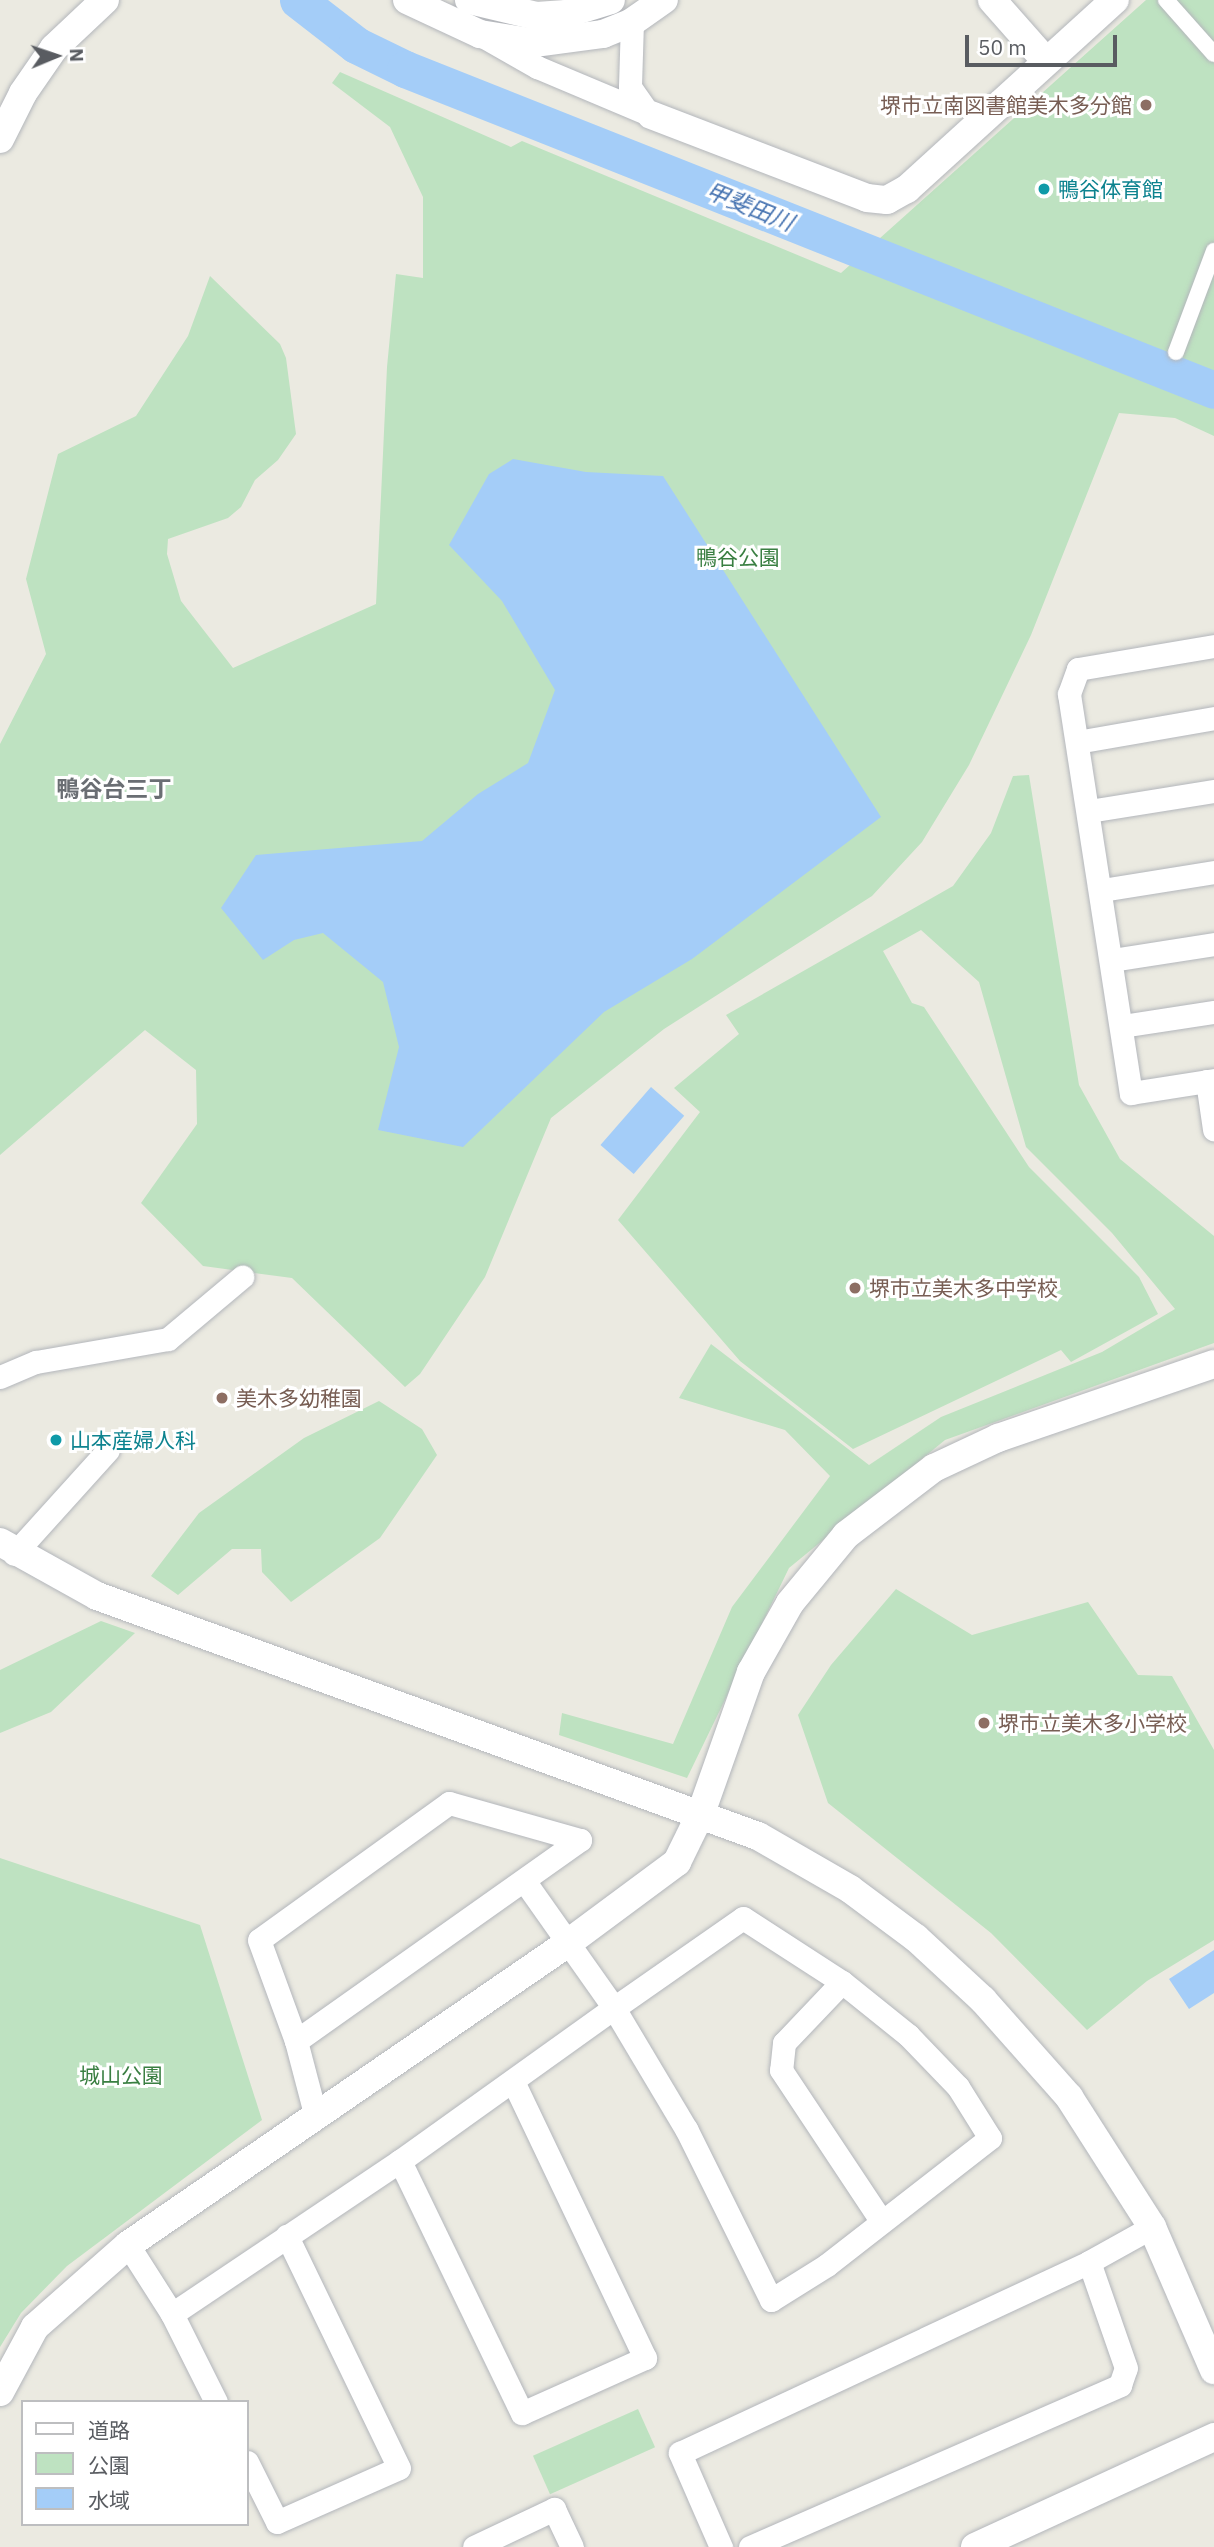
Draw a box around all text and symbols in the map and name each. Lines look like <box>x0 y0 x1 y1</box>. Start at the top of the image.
north arrow <box>21 21 91 91</box>
scale bar <box>969 21 1121 65</box>
text: 50 m <box>978 33 1027 61</box>
text: N <box>65 48 89 63</box>
place label: 堺市立南図書館美木多分館 <box>880 92 1132 118</box>
marker: 堺市立南図書館美木多分館 <box>1138 97 1154 113</box>
water label: 甲斐田川 <box>702 176 798 236</box>
place label: 鴨谷体育館 <box>1058 176 1163 202</box>
marker: 鴨谷体育館 <box>1036 181 1052 197</box>
park label: 鴨谷公園 <box>696 544 780 570</box>
district label: 鴨谷台三丁 <box>57 774 171 802</box>
place label: 堺市立美木多中学校 <box>869 1275 1058 1301</box>
marker: 堺市立美木多中学校 <box>847 1280 863 1296</box>
place label: 美木多幼稚園 <box>236 1385 362 1411</box>
marker: 美木多幼稚園 <box>214 1390 230 1406</box>
place label: 山本産婦人科 <box>70 1427 196 1453</box>
marker: 山本産婦人科 <box>48 1432 64 1448</box>
place label: 堺市立美木多小学校 <box>998 1710 1187 1736</box>
marker: 堺市立美木多小学校 <box>976 1715 992 1731</box>
park label: 城山公園 <box>79 2062 163 2088</box>
legend <box>21 2400 248 2526</box>
text: 道路 <box>88 2416 130 2444</box>
text: 公園 <box>88 2451 130 2479</box>
text: 水域 <box>88 2486 130 2514</box>

